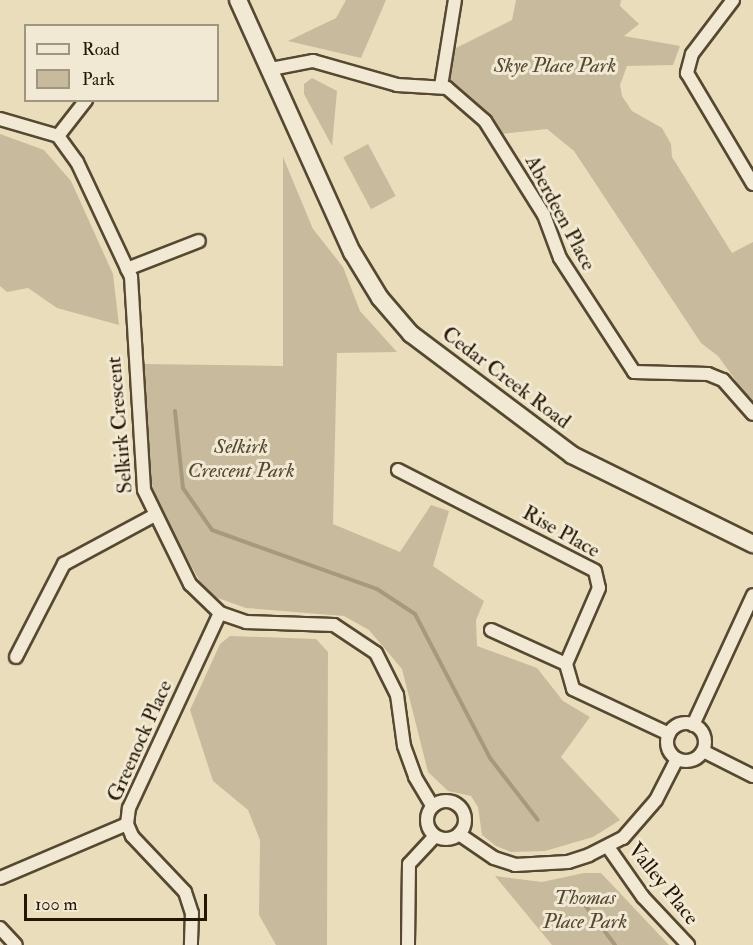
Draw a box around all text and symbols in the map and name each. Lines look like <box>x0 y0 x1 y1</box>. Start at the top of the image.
legend <box>24 24 219 102</box>
text: Road <box>82 38 120 61</box>
park label: Skye Place Park <box>494 53 616 79</box>
text: Park <box>82 68 115 91</box>
street label: Aberdeen Place <box>519 151 601 275</box>
street label: Cedar Creek Road <box>437 322 575 434</box>
street label: Selkirk Crescent <box>101 355 139 495</box>
park label: Selkirk Crescent Park <box>187 434 295 484</box>
street label: Rise Place <box>518 500 604 564</box>
street label: Greenock Place <box>102 676 178 806</box>
street label: Valley Place <box>622 838 704 930</box>
scale bar <box>27 882 210 920</box>
park label: Thomas Place Park <box>543 885 627 935</box>
text: 100 m <box>35 893 78 916</box>

